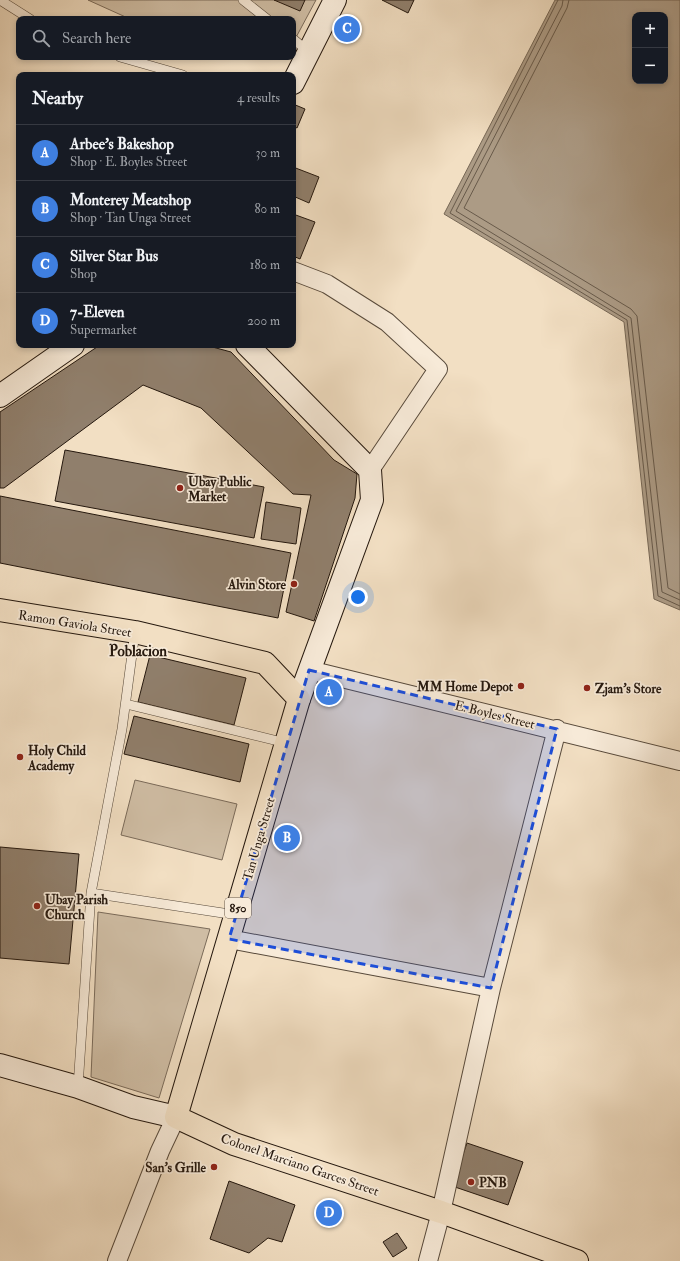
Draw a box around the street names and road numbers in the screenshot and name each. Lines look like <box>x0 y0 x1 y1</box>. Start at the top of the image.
street label: Ramon Gaviola Street <box>17 607 133 641</box>
street label: E. Boyles Street <box>453 697 537 734</box>
street label: Tan Unga Street <box>239 796 279 883</box>
road number: 850 <box>225 898 251 918</box>
street label: Colonel Marciano Garces Street <box>219 1130 381 1200</box>

